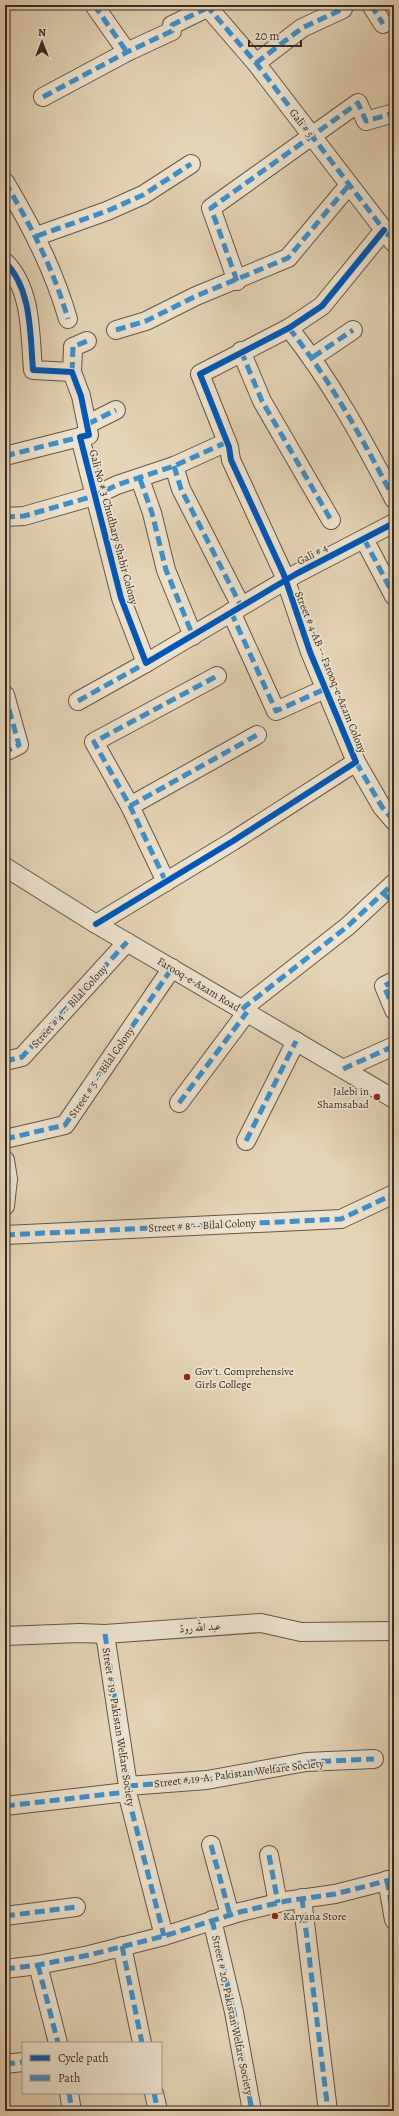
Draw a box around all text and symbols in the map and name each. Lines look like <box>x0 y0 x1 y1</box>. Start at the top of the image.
north arrow <box>22 22 62 62</box>
scale bar <box>249 22 301 48</box>
text: N <box>38 25 46 40</box>
text: 20 m <box>255 28 279 44</box>
street label: Gali # 5 <box>286 106 318 141</box>
street label: Gali No # 3 Chudhary Shabir Colony <box>86 448 141 606</box>
street label: Gali # 4 <box>294 540 330 569</box>
street label: Street # 4-AB -- Farooq-e-Azam Colony <box>291 589 370 756</box>
street label: Farooq-e-Azam Road <box>154 954 243 1015</box>
street label: Street # 4 -- Bilal Colony <box>28 961 111 1051</box>
street label: Street # 5 -- Bilal Colony <box>65 1024 138 1121</box>
place label: Jalebi in Shamsabad <box>317 1084 369 1112</box>
marker: Jalebi in Shamsabad <box>372 1092 382 1102</box>
street label: Street # 8 -- Bilal Colony <box>148 1215 256 1236</box>
place label: Gov't. Comprehensive Girls College <box>195 1364 294 1392</box>
marker: Gov't. Comprehensive Girls College <box>182 1372 192 1382</box>
street label: عبد اللہ روڈ <box>179 1617 221 1636</box>
street label: Street # 19, Pakistan Welfare Society <box>99 1646 139 1808</box>
street label: Street # 19-A, Pakistan Welfare Society <box>153 1756 325 1791</box>
place label: Karyana Store <box>283 1909 347 1924</box>
marker: Karyana Store <box>270 1911 280 1921</box>
street label: Street # 20, Pakistan Welfare Society <box>208 1934 257 2097</box>
legend <box>22 2042 162 2094</box>
text: Cycle path <box>58 2050 109 2066</box>
text: Path <box>58 2070 81 2086</box>

